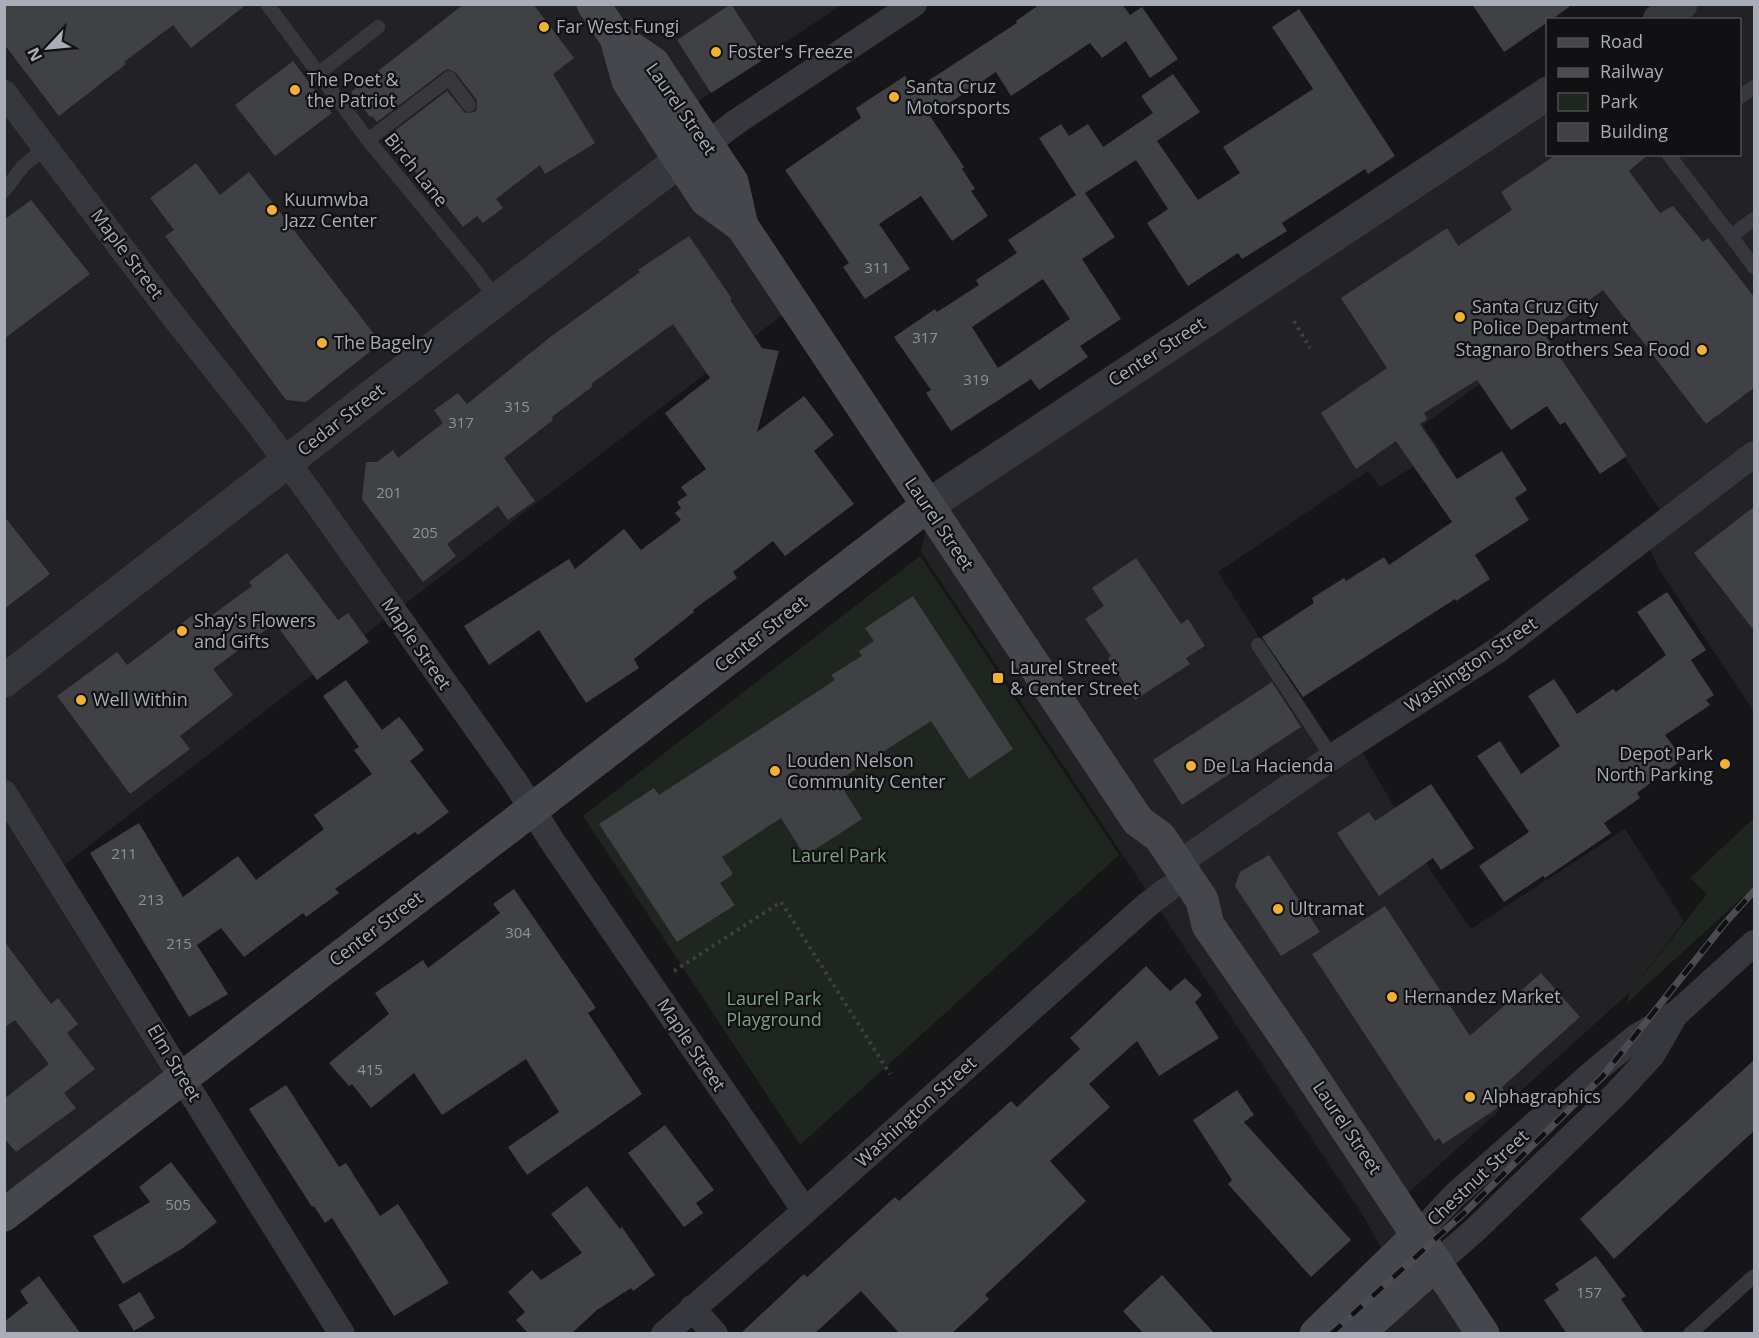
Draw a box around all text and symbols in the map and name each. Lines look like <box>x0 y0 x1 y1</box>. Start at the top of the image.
place label: Far West Fungi <box>556 14 679 38</box>
north arrow <box>18 18 78 78</box>
legend <box>1546 18 1741 156</box>
marker: Far West Fungi <box>537 20 551 34</box>
text: Road <box>1600 29 1643 53</box>
place label: Foster's Freeze <box>728 39 853 63</box>
text: N <box>22 44 47 65</box>
marker: Foster's Freeze <box>709 45 723 59</box>
street label: Laurel Street <box>641 58 722 159</box>
text: Railway <box>1600 59 1664 83</box>
place label: The Poet & the Patriot <box>307 67 400 112</box>
place label: Santa Cruz Motorsports <box>906 74 1010 119</box>
marker: The Poet & the Patriot <box>288 83 302 97</box>
text: Park <box>1600 89 1638 113</box>
marker: Santa Cruz Motorsports <box>887 90 901 104</box>
text: Building <box>1600 119 1668 143</box>
street label: Birch Lane <box>380 127 454 211</box>
place label: Kuumwba Jazz Center <box>282 187 377 232</box>
marker: Kuumwba Jazz Center <box>265 203 279 217</box>
street label: Maple Street <box>86 204 170 303</box>
house number: 311 <box>864 257 890 277</box>
place label: Santa Cruz City Police Department <box>1472 294 1628 339</box>
marker: Santa Cruz City Police Department <box>1453 310 1467 324</box>
street label: Center Street <box>1103 311 1210 392</box>
house number: 317 <box>912 327 938 347</box>
place label: The Bagelry <box>334 330 433 354</box>
marker: The Bagelry <box>315 336 329 350</box>
place label: Stagnaro Brothers Sea Food <box>1455 337 1690 361</box>
marker: Stagnaro Brothers Sea Food <box>1695 343 1709 357</box>
house number: 319 <box>963 369 989 389</box>
street label: Cedar Street <box>292 378 389 461</box>
house number: 315 <box>504 396 530 416</box>
house number: 317 <box>448 412 474 432</box>
street label: Laurel Street <box>900 472 980 575</box>
house number: 201 <box>376 482 402 502</box>
house number: 205 <box>412 522 438 542</box>
street label: Center Street <box>709 589 812 677</box>
street label: Maple Street <box>376 593 457 694</box>
place label: Shay's Flowers and Gifts <box>194 608 316 653</box>
street label: Washington Street <box>1400 611 1541 717</box>
marker: Shay's Flowers and Gifts <box>175 624 189 638</box>
place label: Laurel Street & Center Street <box>1010 655 1139 700</box>
marker: Laurel Street & Center Street <box>991 671 1005 685</box>
place label: Well Within <box>93 687 188 711</box>
marker: Well Within <box>74 693 88 707</box>
place label: Depot Park North Parking <box>1596 741 1714 786</box>
place label: Louden Nelson Community Center <box>787 748 946 793</box>
place label: De La Hacienda <box>1203 753 1334 777</box>
marker: Depot Park North Parking <box>1718 757 1732 771</box>
marker: De La Hacienda <box>1184 759 1198 773</box>
marker: Louden Nelson Community Center <box>768 764 782 778</box>
house number: 211 <box>111 843 137 863</box>
park label: Laurel Park <box>792 843 887 867</box>
street label: Center Street <box>324 885 427 971</box>
house number: 213 <box>138 889 164 909</box>
place label: Ultramat <box>1290 896 1365 920</box>
marker: Ultramat <box>1271 902 1285 916</box>
house number: 304 <box>505 922 531 942</box>
house number: 215 <box>166 933 192 953</box>
place label: Hernandez Market <box>1404 984 1561 1008</box>
park label: Laurel Park Playground <box>726 986 822 1031</box>
marker: Hernandez Market <box>1385 990 1399 1004</box>
street label: Maple Street <box>652 993 732 1095</box>
street label: Elm Street <box>142 1019 207 1106</box>
street label: Washington Street <box>850 1051 981 1172</box>
house number: 415 <box>357 1059 383 1079</box>
street label: Laurel Street <box>1308 1076 1388 1179</box>
place label: Alphagraphics <box>1482 1084 1601 1108</box>
marker: Alphagraphics <box>1463 1090 1477 1104</box>
street label: Chestnut Street <box>1421 1124 1533 1231</box>
house number: 505 <box>165 1194 191 1214</box>
house number: 157 <box>1576 1282 1602 1302</box>

